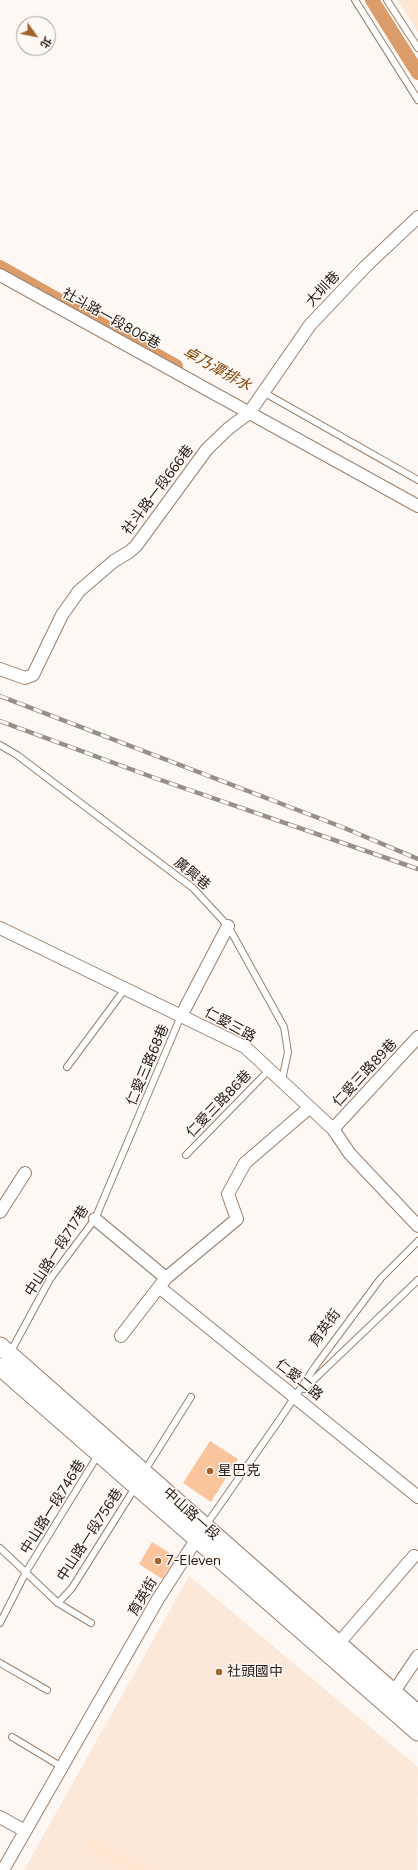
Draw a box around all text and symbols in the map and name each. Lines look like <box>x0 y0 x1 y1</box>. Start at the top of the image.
north arrow <box>16 16 56 56</box>
text: 北 <box>37 34 54 50</box>
street label: 大圳巷 <box>303 268 343 310</box>
street label: 社斗路一段806巷 <box>59 285 163 353</box>
water label: 卓乃潭排水 <box>180 343 254 395</box>
street label: 社斗路一段666巷 <box>119 442 197 538</box>
street label: 廣興巷 <box>171 854 213 894</box>
street label: 仁愛三路 <box>201 1004 259 1046</box>
street label: 仁愛三路68巷 <box>123 1022 173 1108</box>
street label: 仁愛三路89巷 <box>329 1036 401 1110</box>
street label: 仁愛三路86巷 <box>183 1067 255 1141</box>
street label: 中山路一段717巷 <box>21 1202 93 1300</box>
street label: 育英街 <box>306 1306 344 1350</box>
street label: 仁愛二路 <box>272 1356 326 1404</box>
street label: 中山路一段746巷 <box>17 1457 89 1557</box>
place label: 星巴克 <box>218 1463 260 1479</box>
marker: 星巴克 <box>205 1466 215 1476</box>
street label: 中山路一段 <box>159 1484 223 1544</box>
street label: 中山路一段756巷 <box>54 1485 126 1585</box>
place label: 7-Eleven <box>166 1553 221 1569</box>
marker: 7-Eleven <box>153 1556 163 1566</box>
street label: 育英街 <box>125 1575 161 1619</box>
place label: 社頭國中 <box>227 1664 283 1680</box>
marker: 社頭國中 <box>214 1667 224 1677</box>

